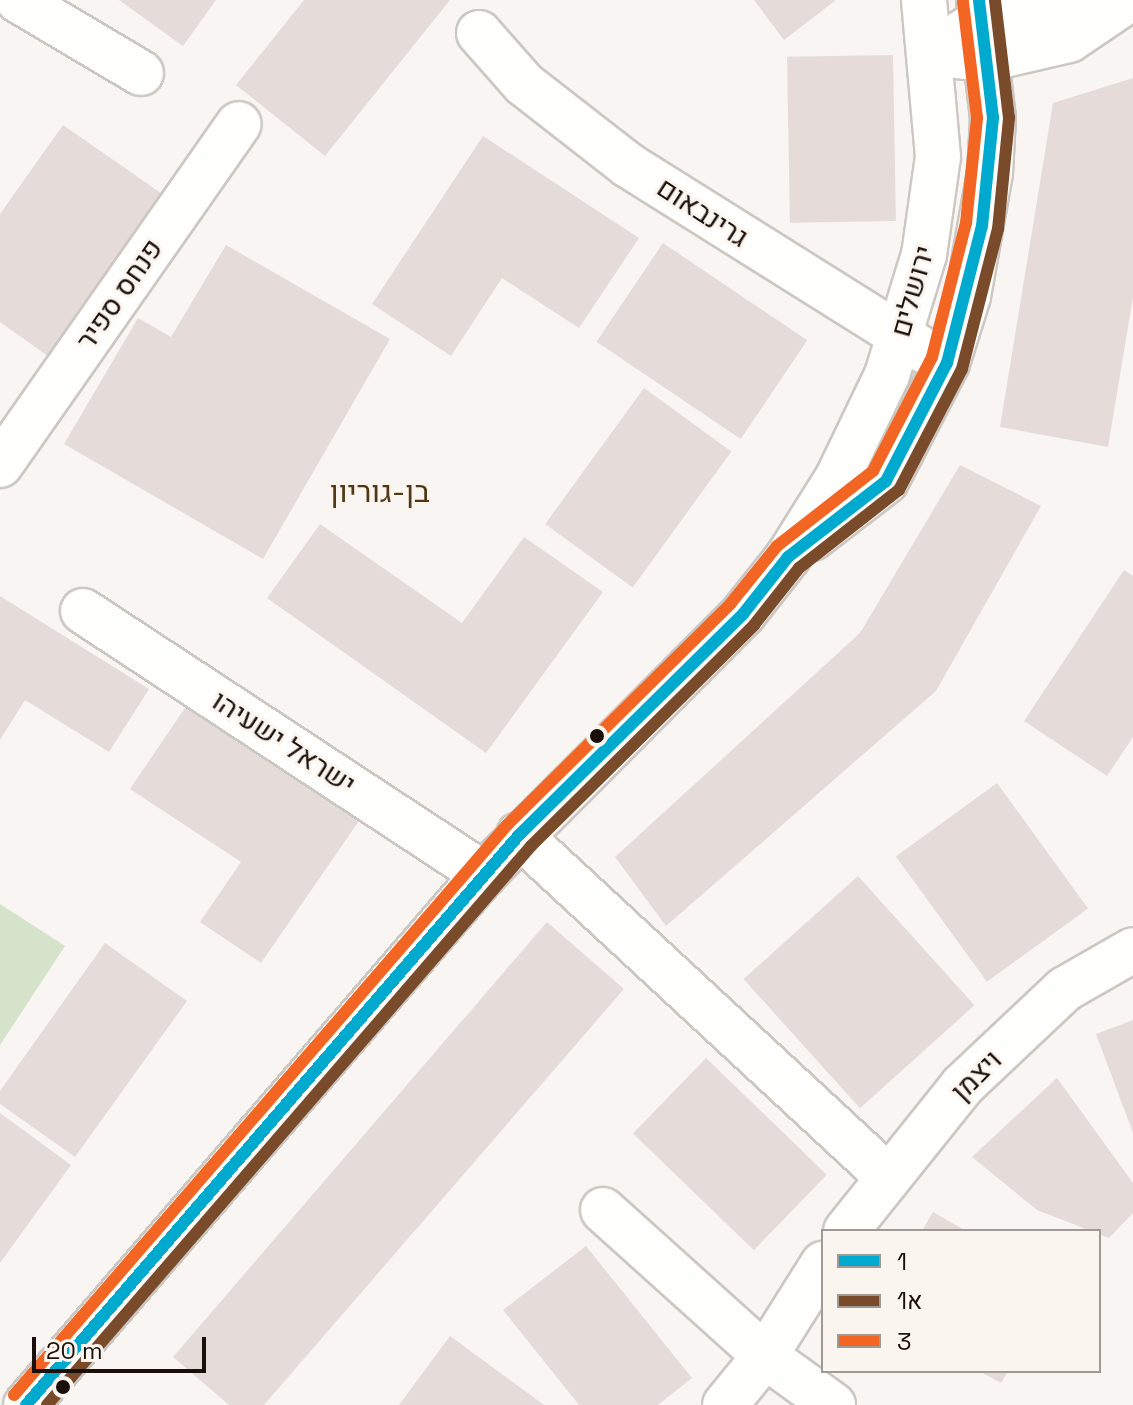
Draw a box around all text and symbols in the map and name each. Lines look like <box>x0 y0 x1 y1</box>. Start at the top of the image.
street label: גרינבאום <box>651 170 755 254</box>
street label: פנחס ספיר <box>69 232 169 356</box>
street label: ירושלים <box>883 242 941 340</box>
district label: בן-גוריון <box>330 474 430 510</box>
street label: ישראל ישעיהו <box>206 683 362 801</box>
unlabelled marker <box>589 728 605 744</box>
street label: ויצמן <box>944 1043 1008 1107</box>
legend <box>821 1229 1101 1373</box>
text: 1 <box>897 1246 907 1277</box>
text: 1א <box>897 1285 922 1316</box>
scale bar <box>36 1321 210 1371</box>
text: 3 <box>897 1326 912 1357</box>
text: 20 m <box>46 1335 103 1366</box>
unlabelled marker <box>55 1379 71 1395</box>

